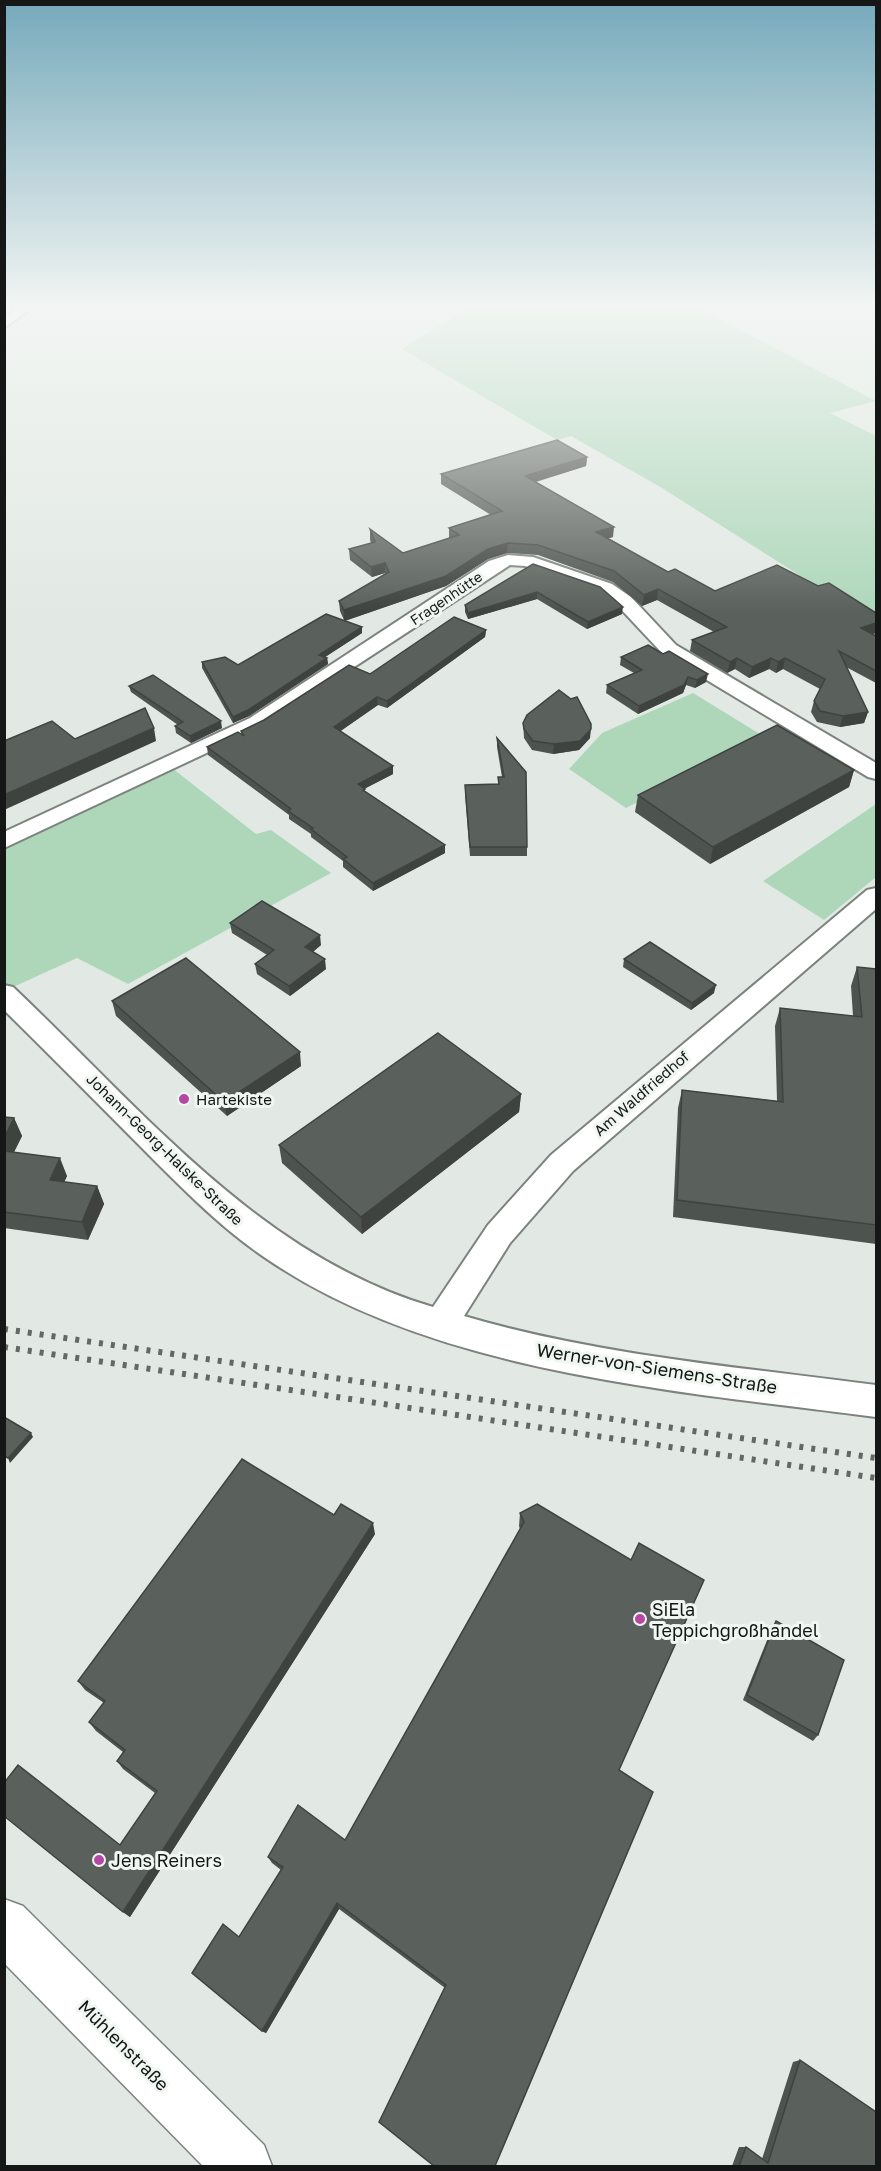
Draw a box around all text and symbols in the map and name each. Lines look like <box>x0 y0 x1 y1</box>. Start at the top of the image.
street label: Fragenhütte <box>407 568 485 628</box>
street label: Am Waldfriedhof <box>590 1046 693 1139</box>
street label: Johann-Georg-Halske-Straße <box>83 1070 247 1229</box>
place label: Hartekiste <box>196 1090 272 1108</box>
marker: Hartekiste <box>177 1092 191 1106</box>
street label: Werner-von-Siemens-Straße <box>535 1338 779 1398</box>
place label: SiEla Teppichgroßhandel <box>652 1598 819 1641</box>
marker: SiEla Teppichgroßhandel <box>633 1612 647 1626</box>
place label: Jens Reiners <box>111 1849 222 1871</box>
marker: Jens Reiners <box>92 1853 106 1867</box>
street label: Mühlenstraße <box>74 1995 174 2095</box>

